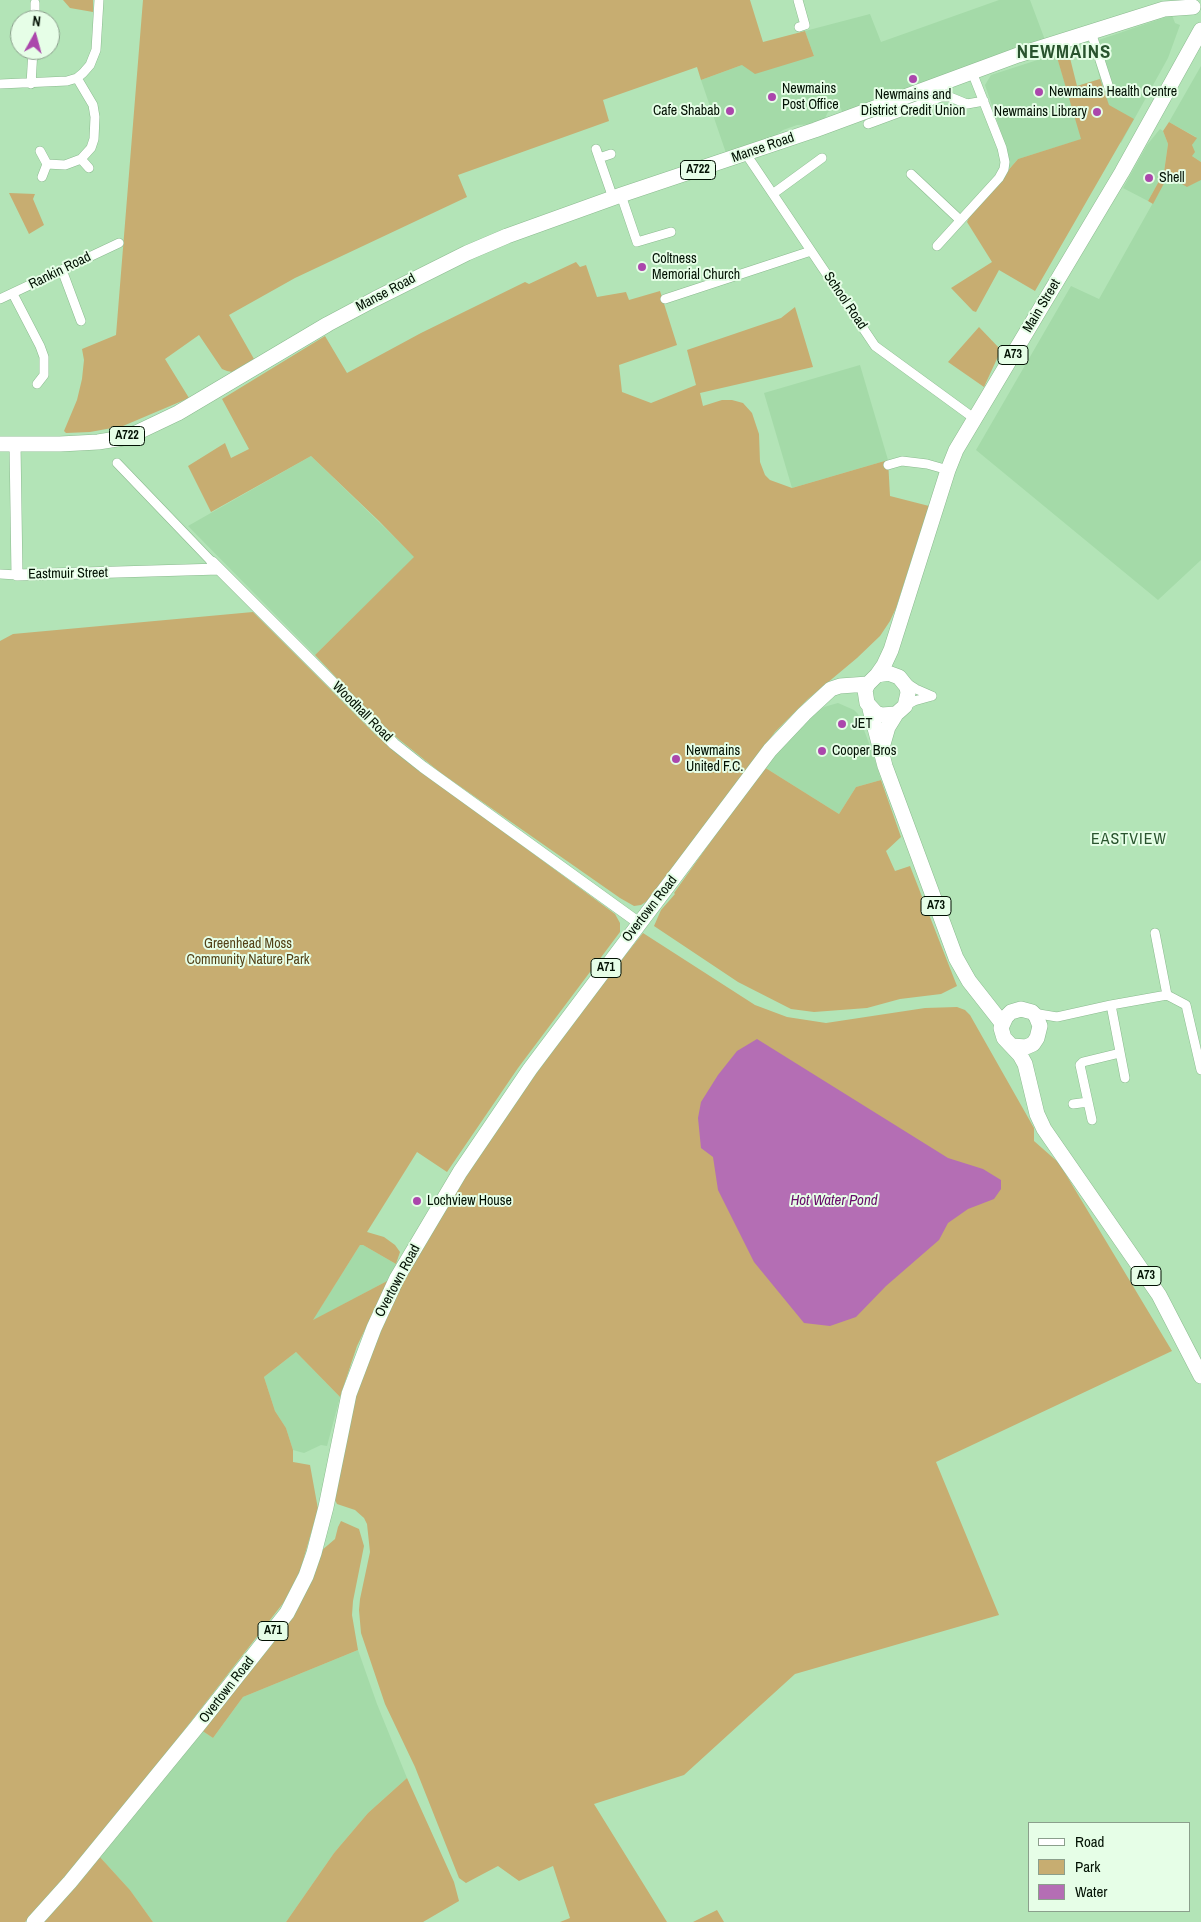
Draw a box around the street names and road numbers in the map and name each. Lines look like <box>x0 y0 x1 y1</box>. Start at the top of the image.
street label: Manse Road <box>729 129 797 167</box>
road number: A722 <box>680 160 716 180</box>
street label: Rankin Road <box>26 249 94 293</box>
street label: School Road <box>820 269 870 333</box>
street label: Manse Road <box>353 270 419 316</box>
street label: Main Street <box>1020 276 1064 336</box>
road number: A73 <box>998 346 1028 364</box>
road number: A722 <box>110 426 144 446</box>
street label: Eastmuir Street <box>28 565 108 583</box>
street label: Woodhall Road <box>328 678 396 746</box>
street label: Overtown Road <box>619 872 681 946</box>
road number: A73 <box>921 896 951 916</box>
road number: A71 <box>591 958 621 978</box>
street label: Overtown Road <box>372 1242 424 1320</box>
road number: A73 <box>1131 1266 1161 1285</box>
road number: A71 <box>258 1622 288 1640</box>
street label: Overtown Road <box>196 1653 258 1727</box>

